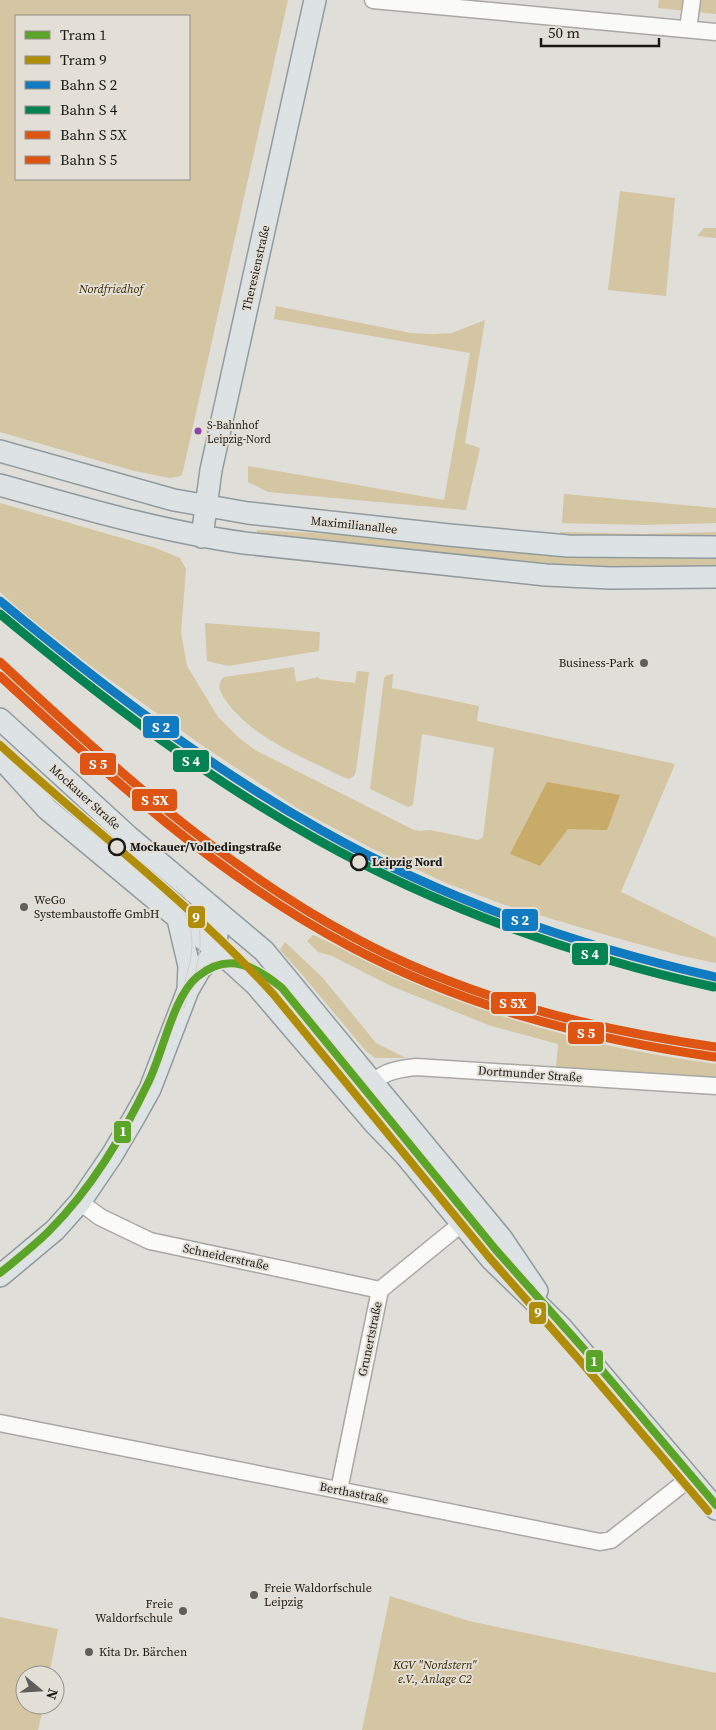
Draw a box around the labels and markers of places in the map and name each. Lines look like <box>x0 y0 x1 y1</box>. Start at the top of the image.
place label: S-Bahnhof Leipzig-Nord <box>207 418 272 447</box>
marker: S-Bahnhof Leipzig-Nord <box>193 426 203 436</box>
place label: Business-Park <box>559 655 634 671</box>
marker: Business-Park <box>638 657 650 669</box>
marker: Mockauer/Volbedingstraße <box>108 838 126 856</box>
place label: Mockauer/Volbedingstraße <box>130 839 281 855</box>
marker: Leipzig Nord <box>350 853 368 871</box>
place label: Leipzig Nord <box>372 854 442 870</box>
place label: WeGo Systembaustoffe GmbH <box>34 892 159 922</box>
marker: WeGo Systembaustoffe GmbH <box>18 901 30 913</box>
place label: Freie Waldorfschule Leipzig <box>264 1580 372 1610</box>
marker: Freie Waldorfschule Leipzig <box>248 1589 260 1601</box>
place label: Freie Waldorfschule <box>95 1596 173 1626</box>
marker: Freie Waldorfschule <box>177 1605 189 1617</box>
place label: Kita Dr. Bärchen <box>99 1644 187 1660</box>
marker: Kita Dr. Bärchen <box>83 1646 95 1658</box>

